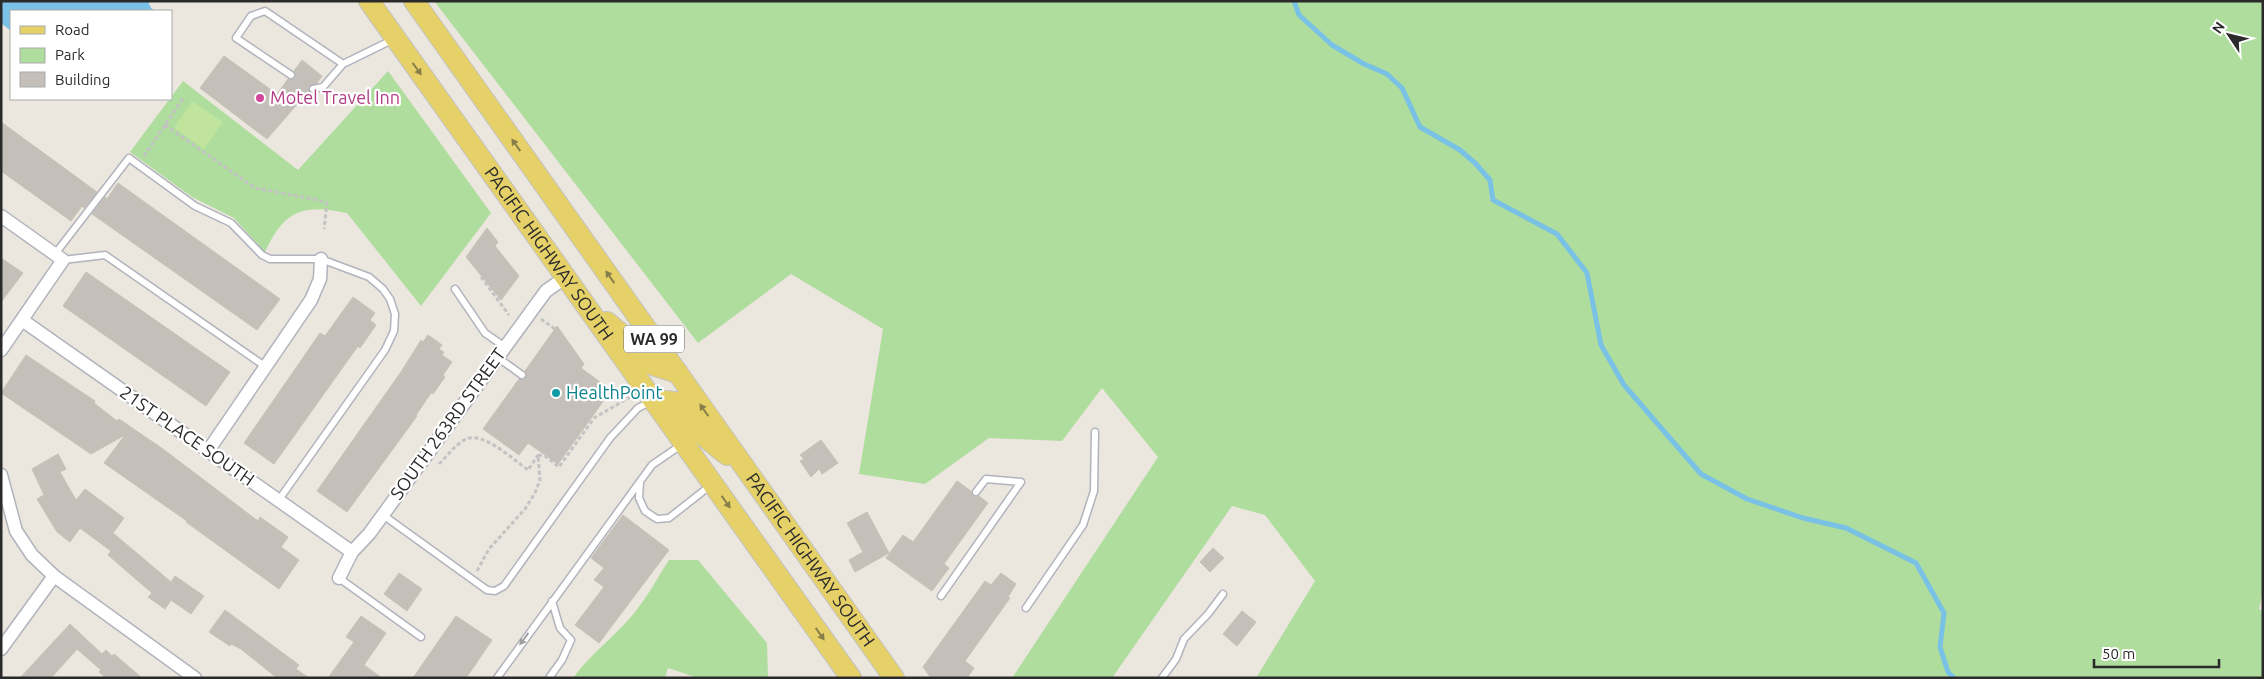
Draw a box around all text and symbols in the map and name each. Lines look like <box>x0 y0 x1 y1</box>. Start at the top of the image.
legend <box>10 10 172 100</box>
north arrow <box>2204 10 2254 60</box>
text: N <box>2209 19 2228 36</box>
text: Road <box>55 21 90 38</box>
text: Park <box>55 46 85 63</box>
one-way arrow <box>412 62 422 76</box>
text: Building <box>55 71 110 88</box>
place label: Motel Travel Inn <box>270 87 400 107</box>
marker: Motel Travel Inn <box>254 92 266 104</box>
one-way arrow <box>511 138 521 151</box>
street label: PACIFIC HIGHWAY SOUTH <box>481 163 618 343</box>
one-way arrow <box>605 270 615 284</box>
road number: WA 99 <box>624 326 684 352</box>
street label: SOUTH 263RD STREET <box>386 344 509 503</box>
street label: 21ST PLACE SOUTH <box>117 381 259 489</box>
place label: HealthPoint <box>566 382 663 402</box>
marker: HealthPoint <box>550 387 562 399</box>
one-way arrow <box>699 403 709 416</box>
street label: PACIFIC HIGHWAY SOUTH <box>743 469 879 650</box>
one-way arrow <box>721 495 731 509</box>
one-way arrow <box>815 628 825 641</box>
one-way arrow <box>520 633 530 646</box>
scale bar <box>2094 636 2219 668</box>
text: 50 m <box>2102 645 2135 662</box>

